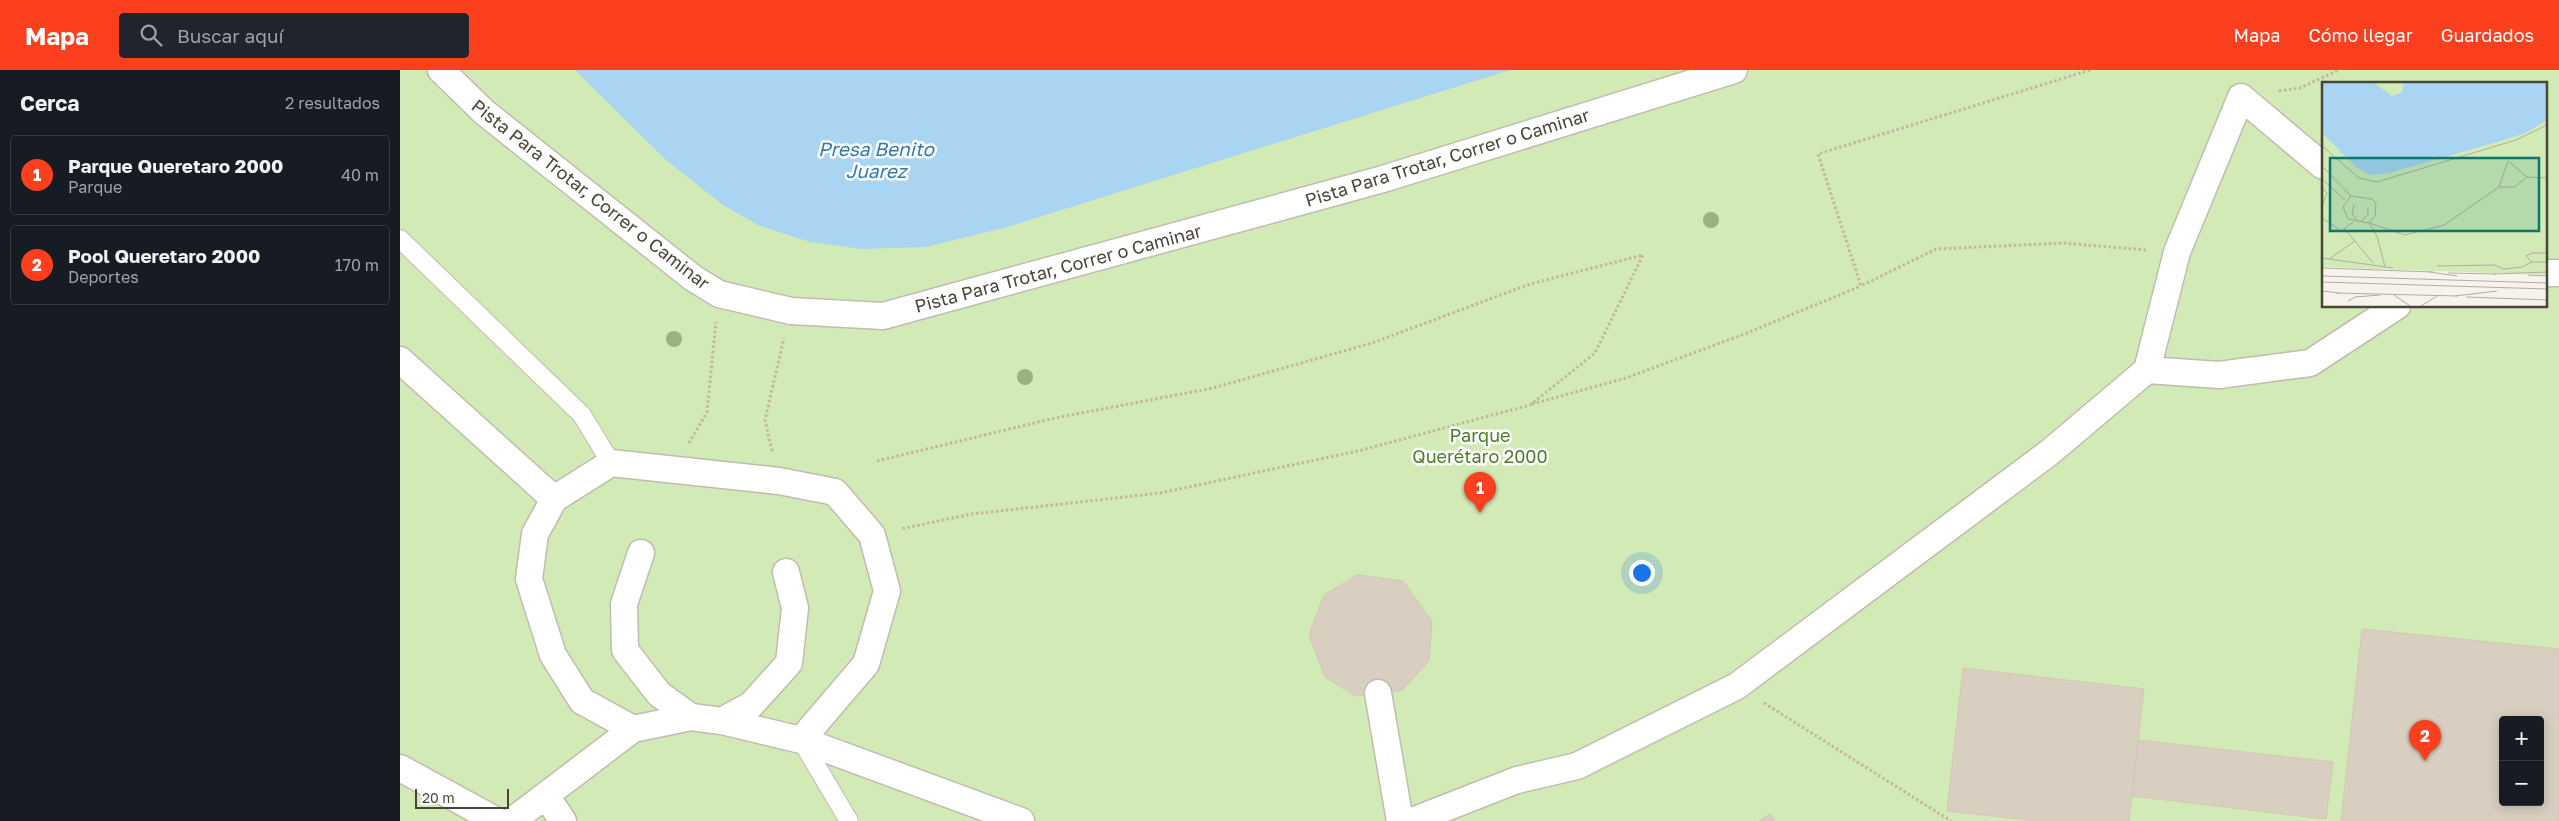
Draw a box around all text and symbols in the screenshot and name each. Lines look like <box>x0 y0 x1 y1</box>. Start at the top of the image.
search box <box>119 13 469 58</box>
text: Mapa <box>25 21 89 50</box>
icon: search <box>137 21 165 49</box>
text: Buscar aquí <box>177 24 284 47</box>
text: Mapa <box>2234 24 2280 46</box>
text: Cómo llegar <box>2308 24 2413 46</box>
text: Guardados <box>2441 24 2534 46</box>
inset map <box>2322 82 2546 308</box>
text: Cerca <box>20 90 79 116</box>
text: 2 resultados <box>285 93 380 113</box>
street label: Pista Para Trotar, Correr o Caminar <box>468 94 714 294</box>
street label: Pista Para Trotar, Correr o Caminar <box>1302 103 1592 211</box>
water label: Presa Benito Juarez <box>818 137 935 182</box>
text: Parque Queretaro 2000 <box>68 154 283 177</box>
text: 1 <box>33 165 41 185</box>
text: 40 m <box>341 165 379 185</box>
text: Parque <box>68 177 122 197</box>
street label: Pista Para Trotar, Correr o Caminar <box>912 219 1204 317</box>
text: Pool Queretaro 2000 <box>68 244 260 267</box>
text: 2 <box>32 255 42 275</box>
text: 170 m <box>335 255 379 275</box>
text: Deportes <box>68 267 139 287</box>
park label: Parque Querétaro 2000 <box>1412 424 1548 467</box>
pin: 1 <box>1464 472 1496 513</box>
your location <box>1629 560 1655 586</box>
map controls <box>2499 716 2544 806</box>
button: + <box>2499 716 2544 761</box>
pin: 2 <box>2409 720 2441 761</box>
button: − <box>2499 761 2544 806</box>
scale bar <box>415 786 509 809</box>
text: 20 m <box>422 789 455 806</box>

